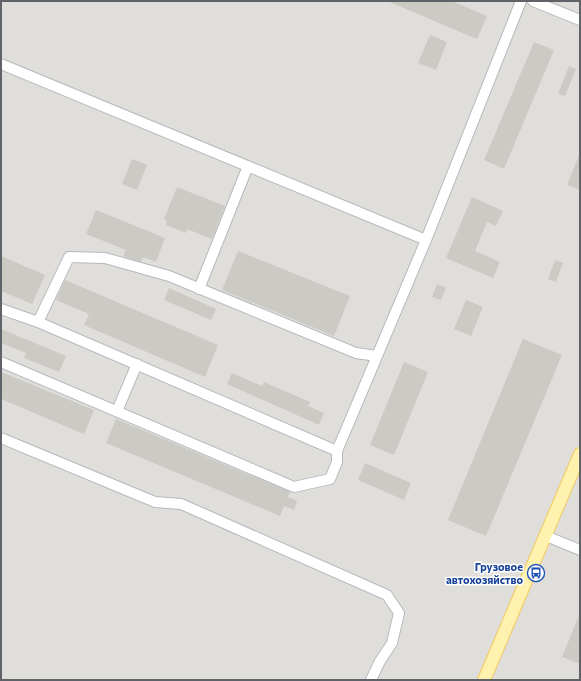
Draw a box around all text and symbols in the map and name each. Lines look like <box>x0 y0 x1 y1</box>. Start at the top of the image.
place label: Грузовое автохозяйство <box>446 560 523 586</box>
bus stop icon: Грузовое автохозяйство <box>526 563 546 583</box>

